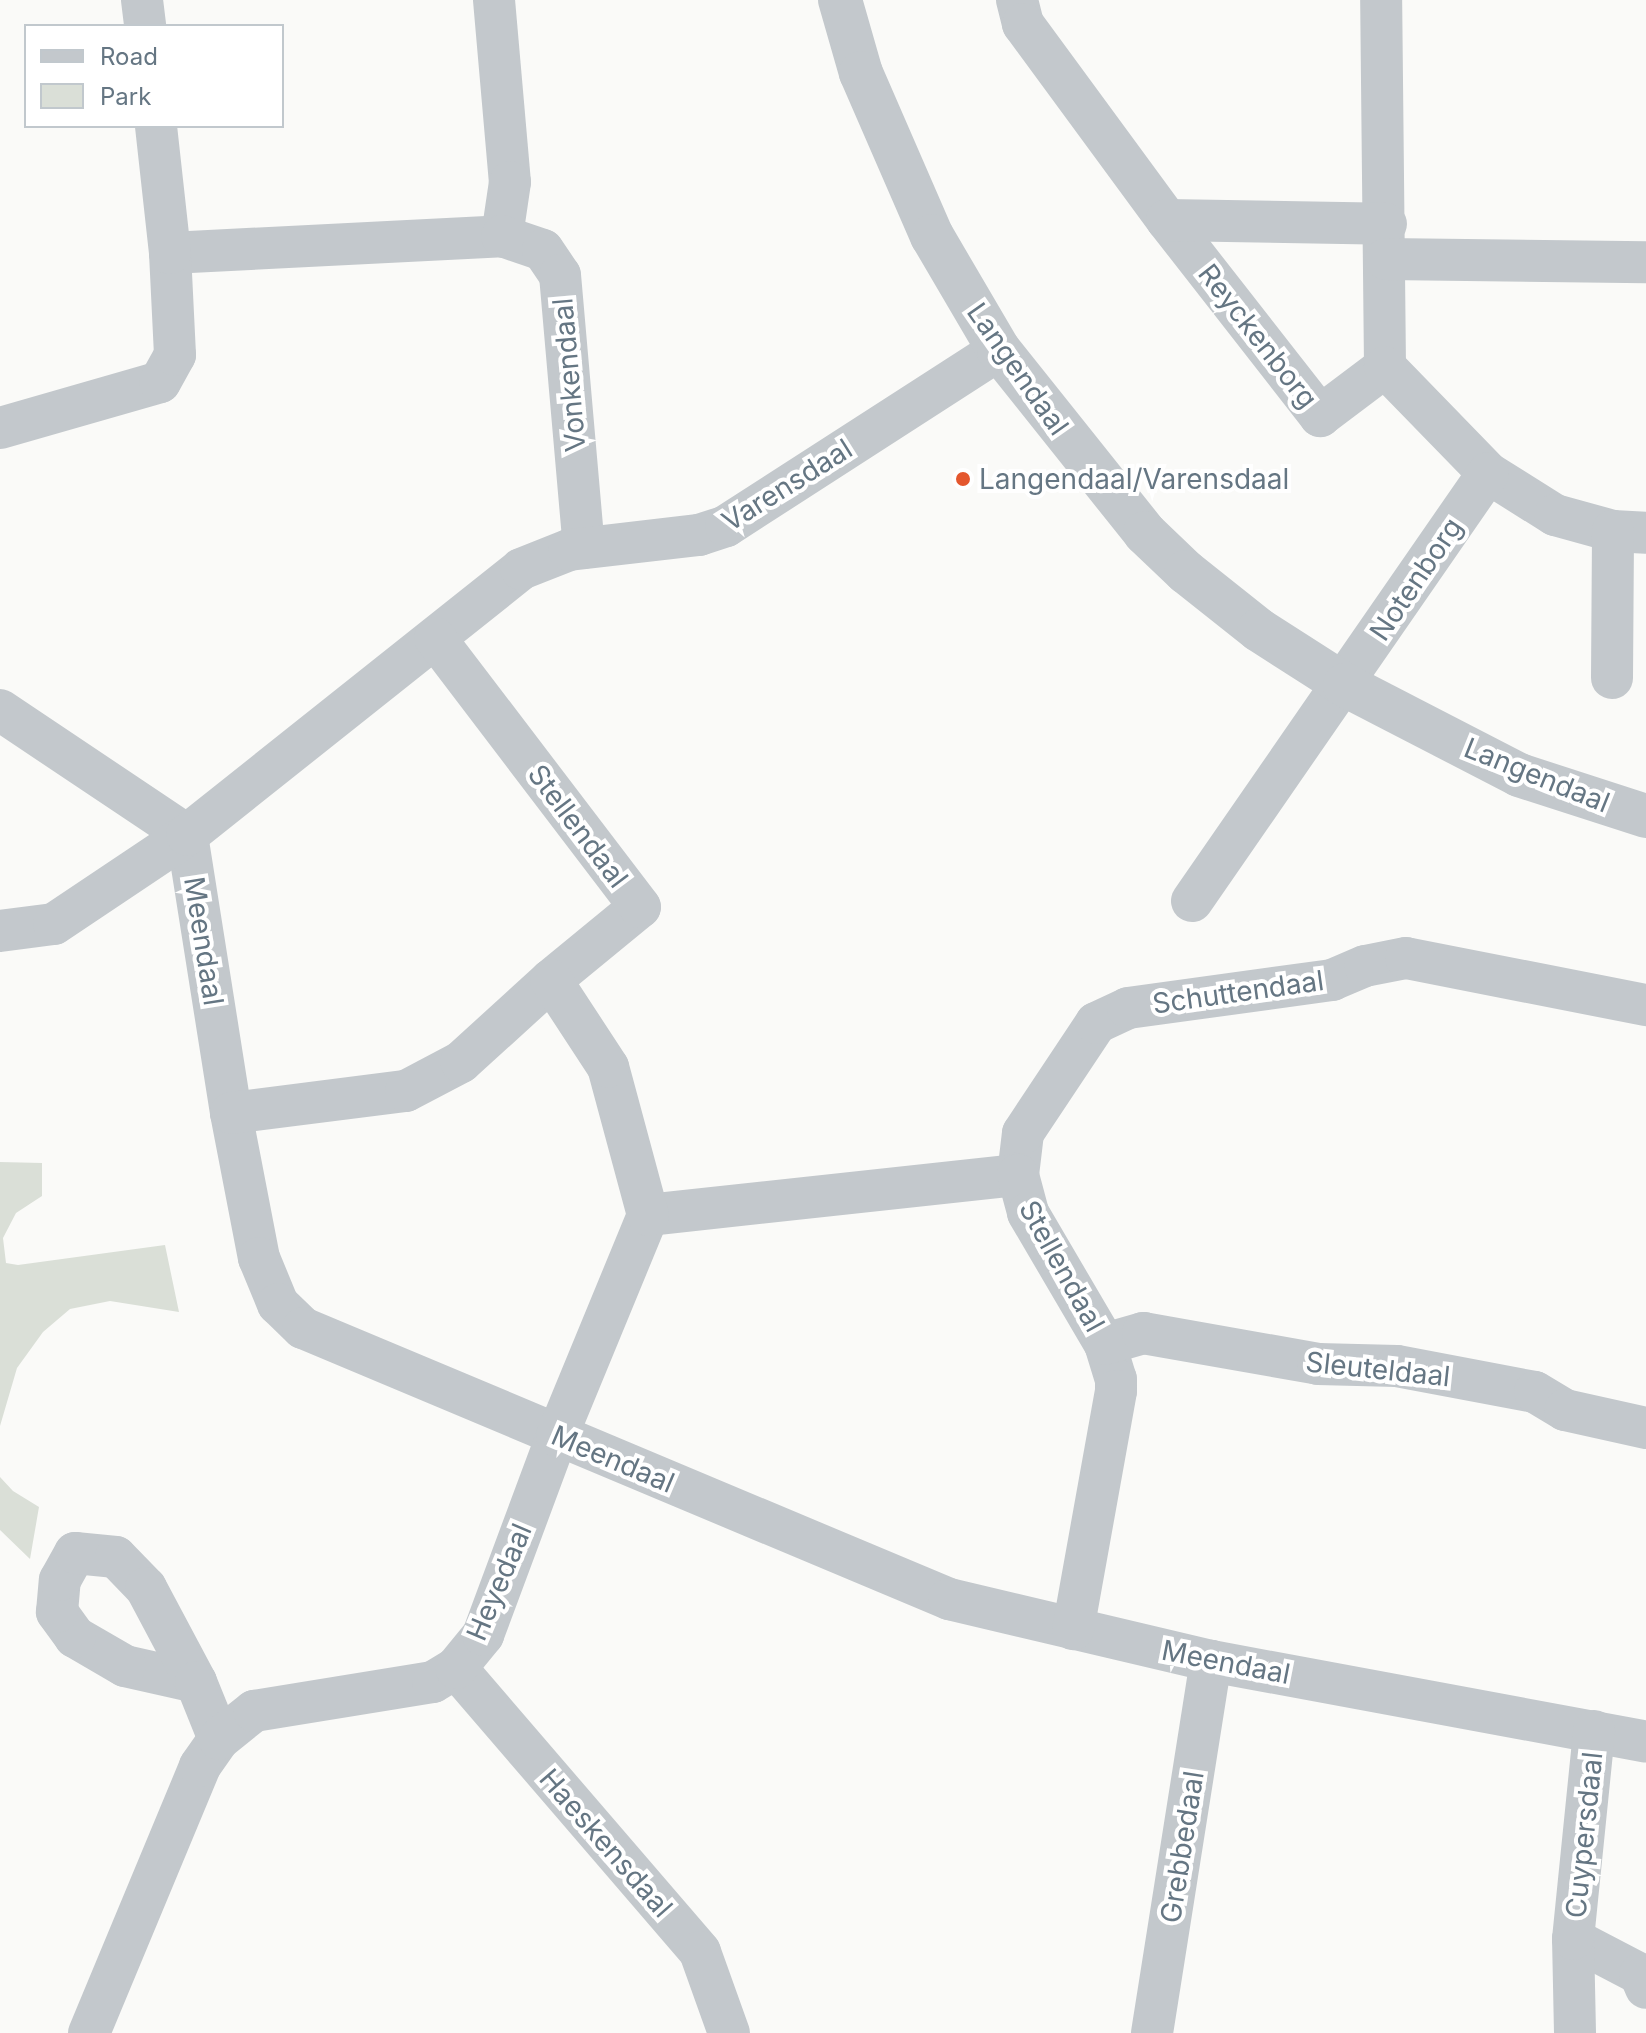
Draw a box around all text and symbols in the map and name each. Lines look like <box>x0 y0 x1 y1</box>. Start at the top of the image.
legend <box>24 24 284 128</box>
text: Road <box>100 42 158 71</box>
text: Park <box>100 82 151 111</box>
street label: Reyckenborg <box>1191 257 1325 415</box>
street label: Langendaal <box>960 296 1076 442</box>
street label: Vonkendaal <box>546 297 592 453</box>
street label: Varensdaal <box>716 432 858 538</box>
place label: Langendaal/Varensdaal <box>979 462 1289 496</box>
marker: Langendaal/Varensdaal <box>954 470 972 488</box>
street label: Notenborg <box>1363 511 1469 647</box>
street label: Langendaal <box>1460 731 1614 819</box>
street label: Stellendaal <box>521 758 635 894</box>
street label: Meendaal <box>177 874 231 1008</box>
street label: Schuttendaal <box>1150 963 1326 1021</box>
street label: Stellendaal <box>1012 1194 1112 1338</box>
street label: Sleuteldaal <box>1304 1345 1452 1393</box>
street label: Meendaal <box>547 1418 679 1500</box>
street label: Heyedaal <box>459 1519 539 1645</box>
street label: Meendaal <box>1159 1633 1293 1691</box>
street label: Cuypersdaal <box>1559 1750 1609 1920</box>
street label: Haeskensdaal <box>533 1762 679 1924</box>
street label: Grebbedaal <box>1153 1769 1211 1925</box>

